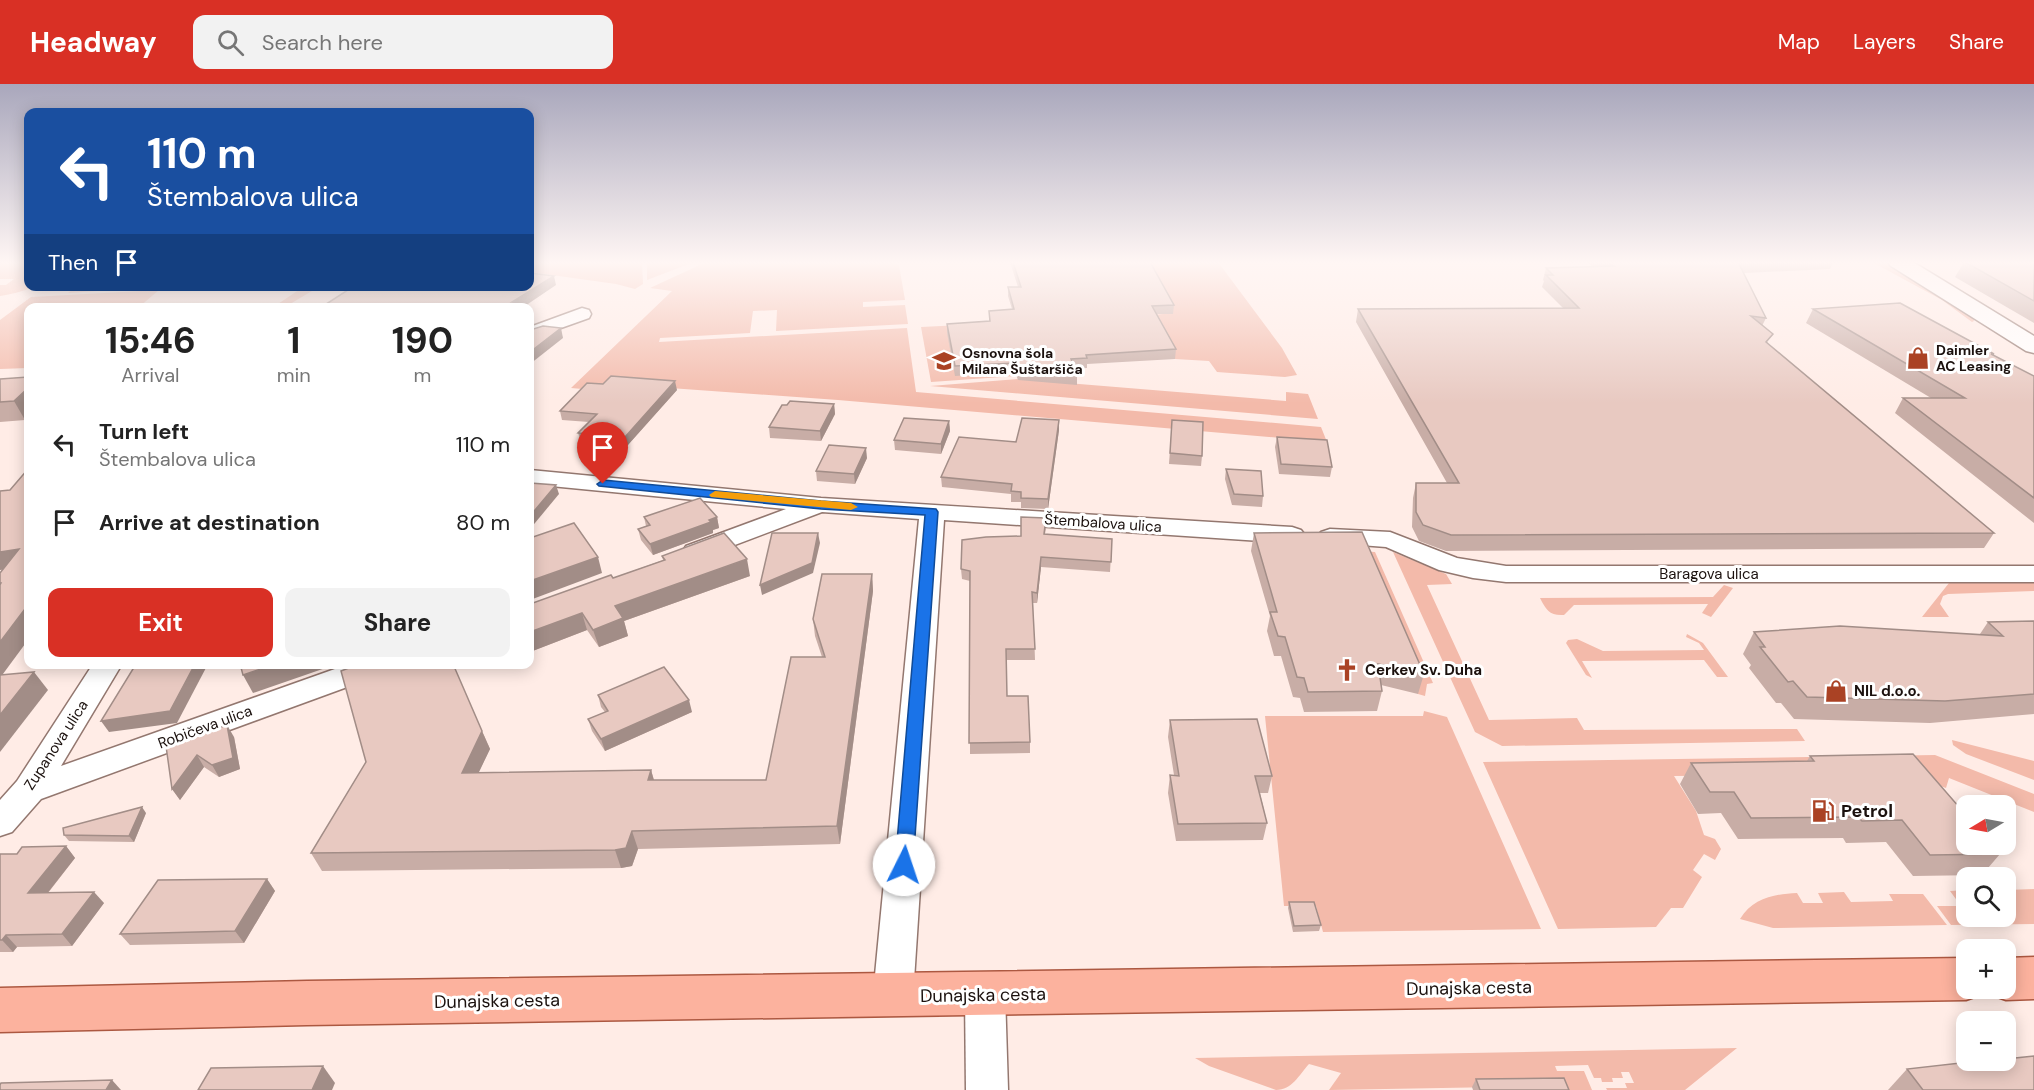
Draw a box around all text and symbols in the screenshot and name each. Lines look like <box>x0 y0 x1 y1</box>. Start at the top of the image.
search box <box>193 15 613 69</box>
text: Headway <box>30 24 157 61</box>
icon: search <box>214 26 247 59</box>
text: Search here <box>262 28 383 57</box>
text: Map <box>1778 28 1820 56</box>
text: Layers <box>1853 28 1916 56</box>
text: Share <box>1949 28 2004 56</box>
text: 110 m <box>147 126 257 181</box>
icon: left <box>48 132 126 210</box>
text: Štembalova ulica <box>147 179 359 214</box>
icon: arrive <box>110 246 143 279</box>
text: Then <box>48 248 98 277</box>
text: 15:46 <box>105 317 196 364</box>
text: 1 <box>287 317 300 364</box>
text: 190 <box>392 317 453 364</box>
place label: Daimler AC Leasing <box>1936 341 2011 375</box>
place label: Osnovna šola Milana Šuštaršiča <box>962 344 1083 378</box>
shop icon: Daimler AC Leasing <box>1905 345 1931 371</box>
school or university icon: Osnovna šola Milana Šuštaršiča <box>931 348 957 374</box>
text: Arrival <box>121 362 179 388</box>
text: min <box>277 362 311 388</box>
text: m <box>413 362 431 388</box>
text: Turn left <box>99 417 189 446</box>
pin <box>577 422 628 484</box>
icon: left <box>48 428 81 461</box>
text: 110 m <box>456 430 510 459</box>
icon: arrive <box>586 431 619 464</box>
text: Štembalova ulica <box>99 446 256 472</box>
icon: arrive <box>48 506 81 539</box>
text: Arrive at destination <box>99 508 320 537</box>
text: 80 m <box>456 508 510 537</box>
street label: Štembalova ulica <box>1044 509 1162 537</box>
street label: Baragova ulica <box>1659 564 1759 584</box>
button: Exit <box>48 588 273 657</box>
button: Share <box>285 588 510 657</box>
church icon: Cerkev Sv. Duha <box>1334 657 1360 683</box>
place label: Cerkev Sv. Duha <box>1365 660 1482 680</box>
shop icon: NIL d.o.o. <box>1823 678 1849 704</box>
place label: NIL d.o.o. <box>1854 681 1921 701</box>
street label: Zupanova ulica <box>19 696 93 794</box>
street label: Robičeva ulica <box>155 701 255 753</box>
north arrow <box>1956 795 2016 855</box>
map controls <box>1956 795 2016 1071</box>
fuel station icon: Petrol <box>1810 798 1836 824</box>
place label: Petrol <box>1841 799 1893 823</box>
position arrow <box>872 833 936 897</box>
button: search <box>1956 867 2016 927</box>
button: + <box>1956 939 2016 999</box>
street label: Dunajska cesta <box>1406 975 1532 1001</box>
street label: Dunajska cesta <box>920 982 1046 1008</box>
street label: Dunajska cesta <box>434 988 560 1014</box>
button: − <box>1956 1011 2016 1071</box>

